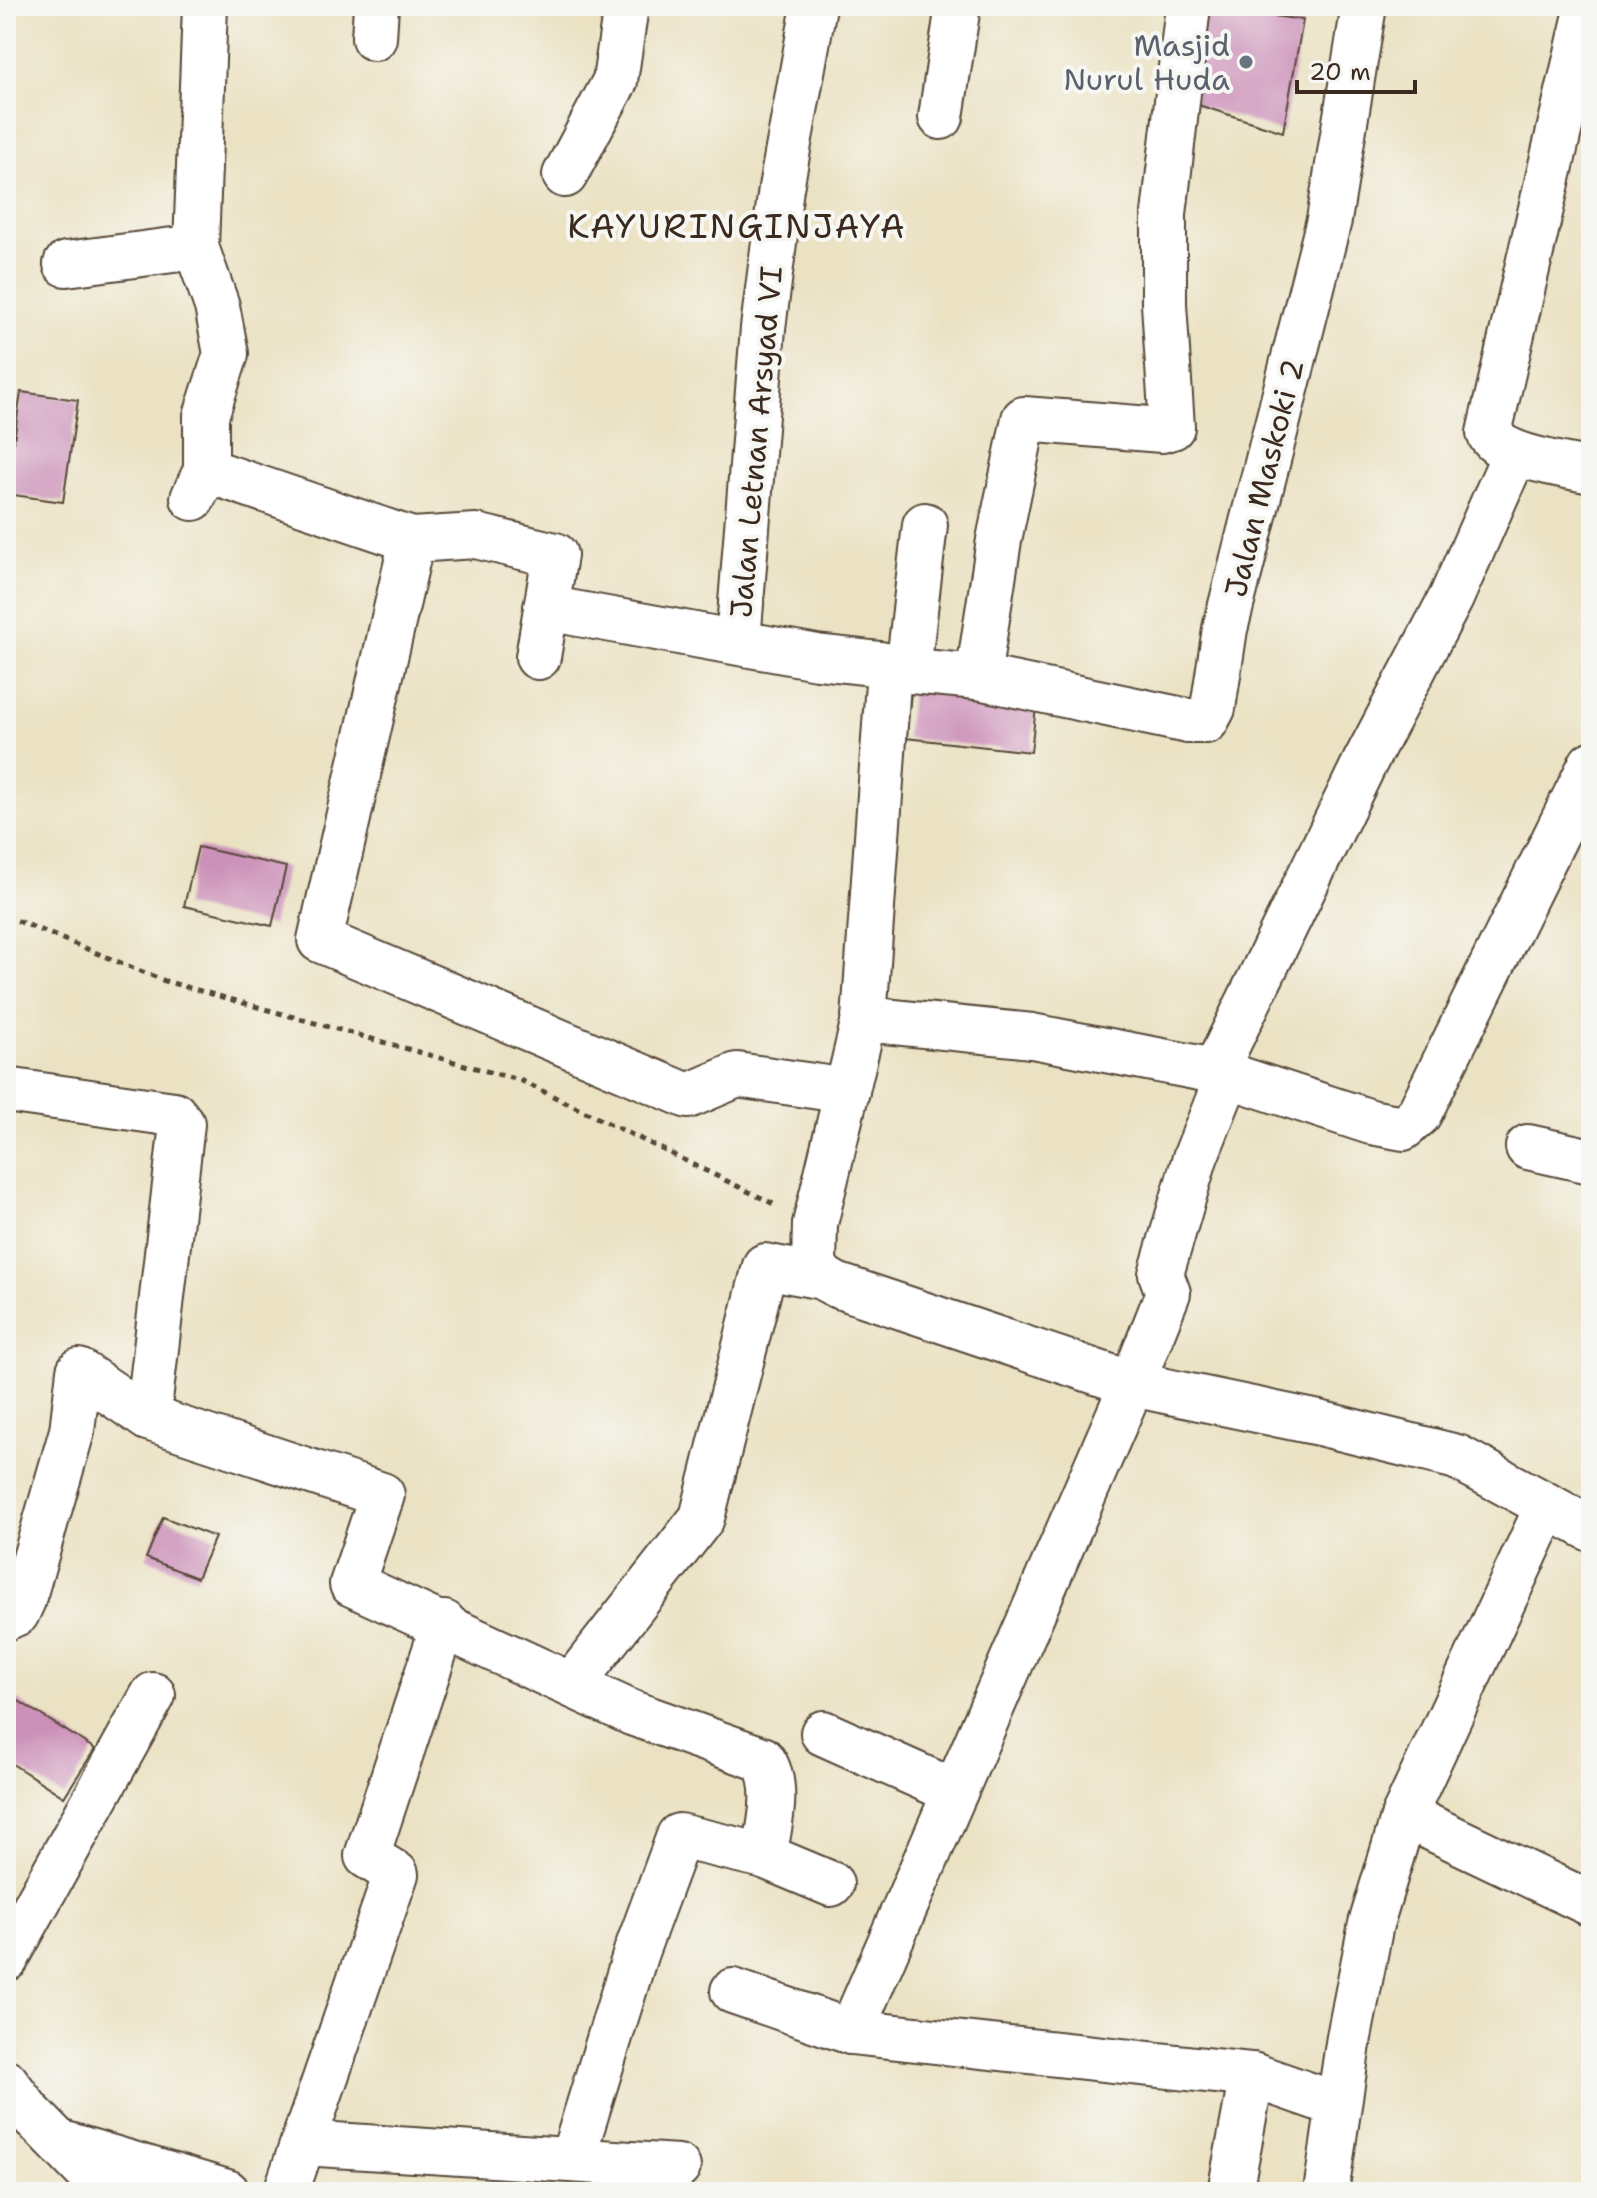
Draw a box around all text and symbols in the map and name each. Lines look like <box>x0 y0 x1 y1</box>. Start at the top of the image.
place label: Masjid Nurul Huda <box>1063 25 1230 100</box>
scale bar <box>1297 44 1415 94</box>
marker: Masjid Nurul Huda <box>1237 53 1255 71</box>
text: 20 m <box>1309 56 1371 88</box>
district label: KAYURINGINJAYA <box>567 203 907 249</box>
street label: Jalan Letnan Arsyad VI <box>720 264 792 620</box>
street label: Jalan Maskoki 2 <box>1215 355 1313 601</box>

